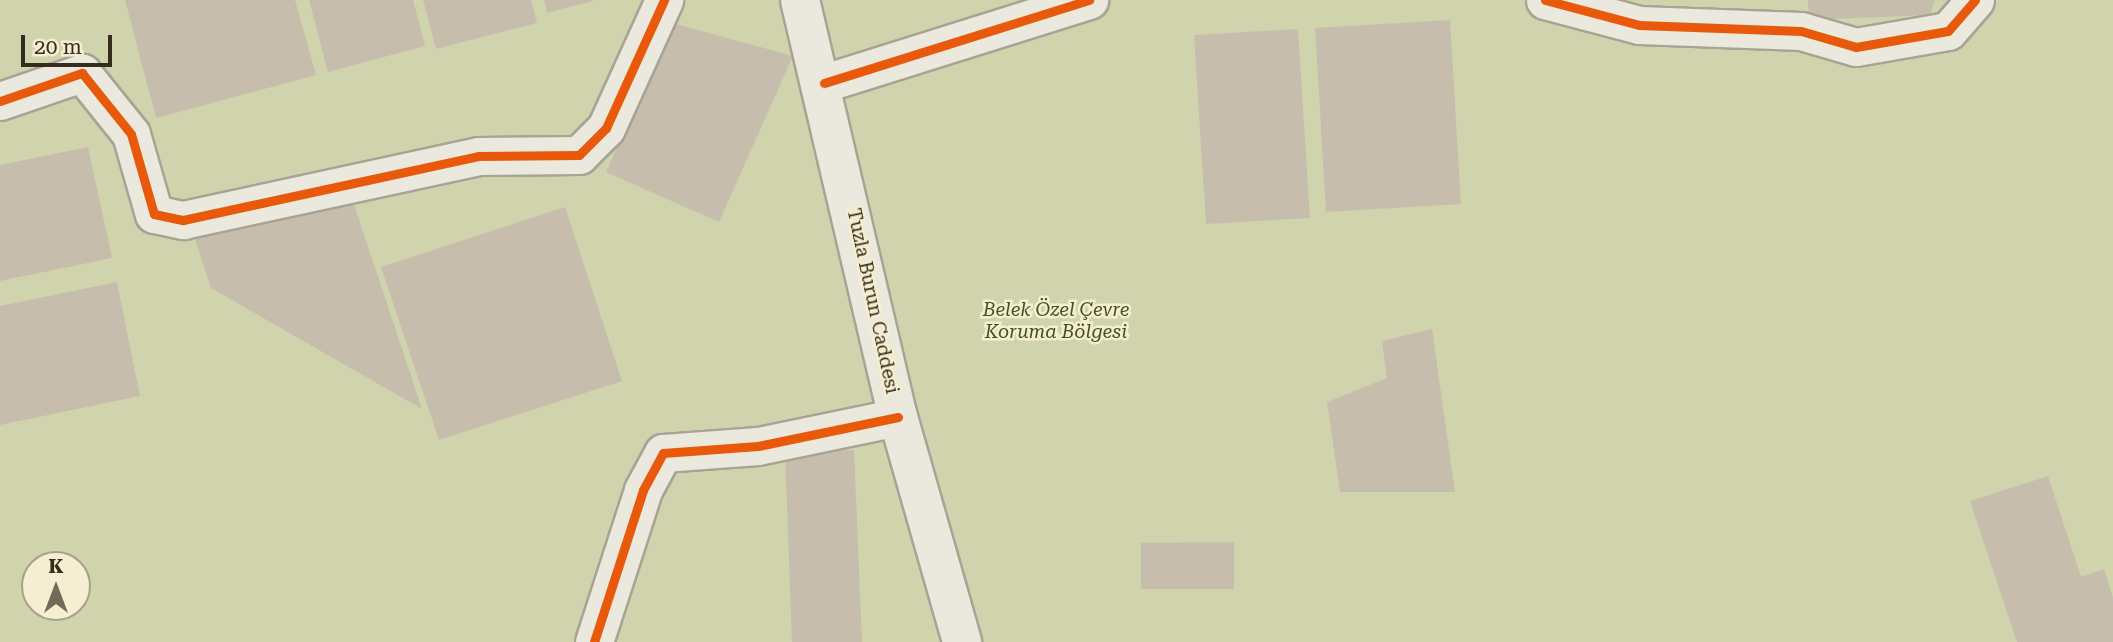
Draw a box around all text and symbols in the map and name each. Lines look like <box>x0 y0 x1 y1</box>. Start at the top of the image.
scale bar <box>24 21 116 65</box>
text: 20 m <box>34 35 82 59</box>
street label: Tuzla Burun Caddesi <box>842 206 904 396</box>
park label: Belek Özel Çevre Koruma Bölgesi <box>983 299 1129 343</box>
north arrow <box>21 551 91 621</box>
text: K <box>49 555 63 578</box>

